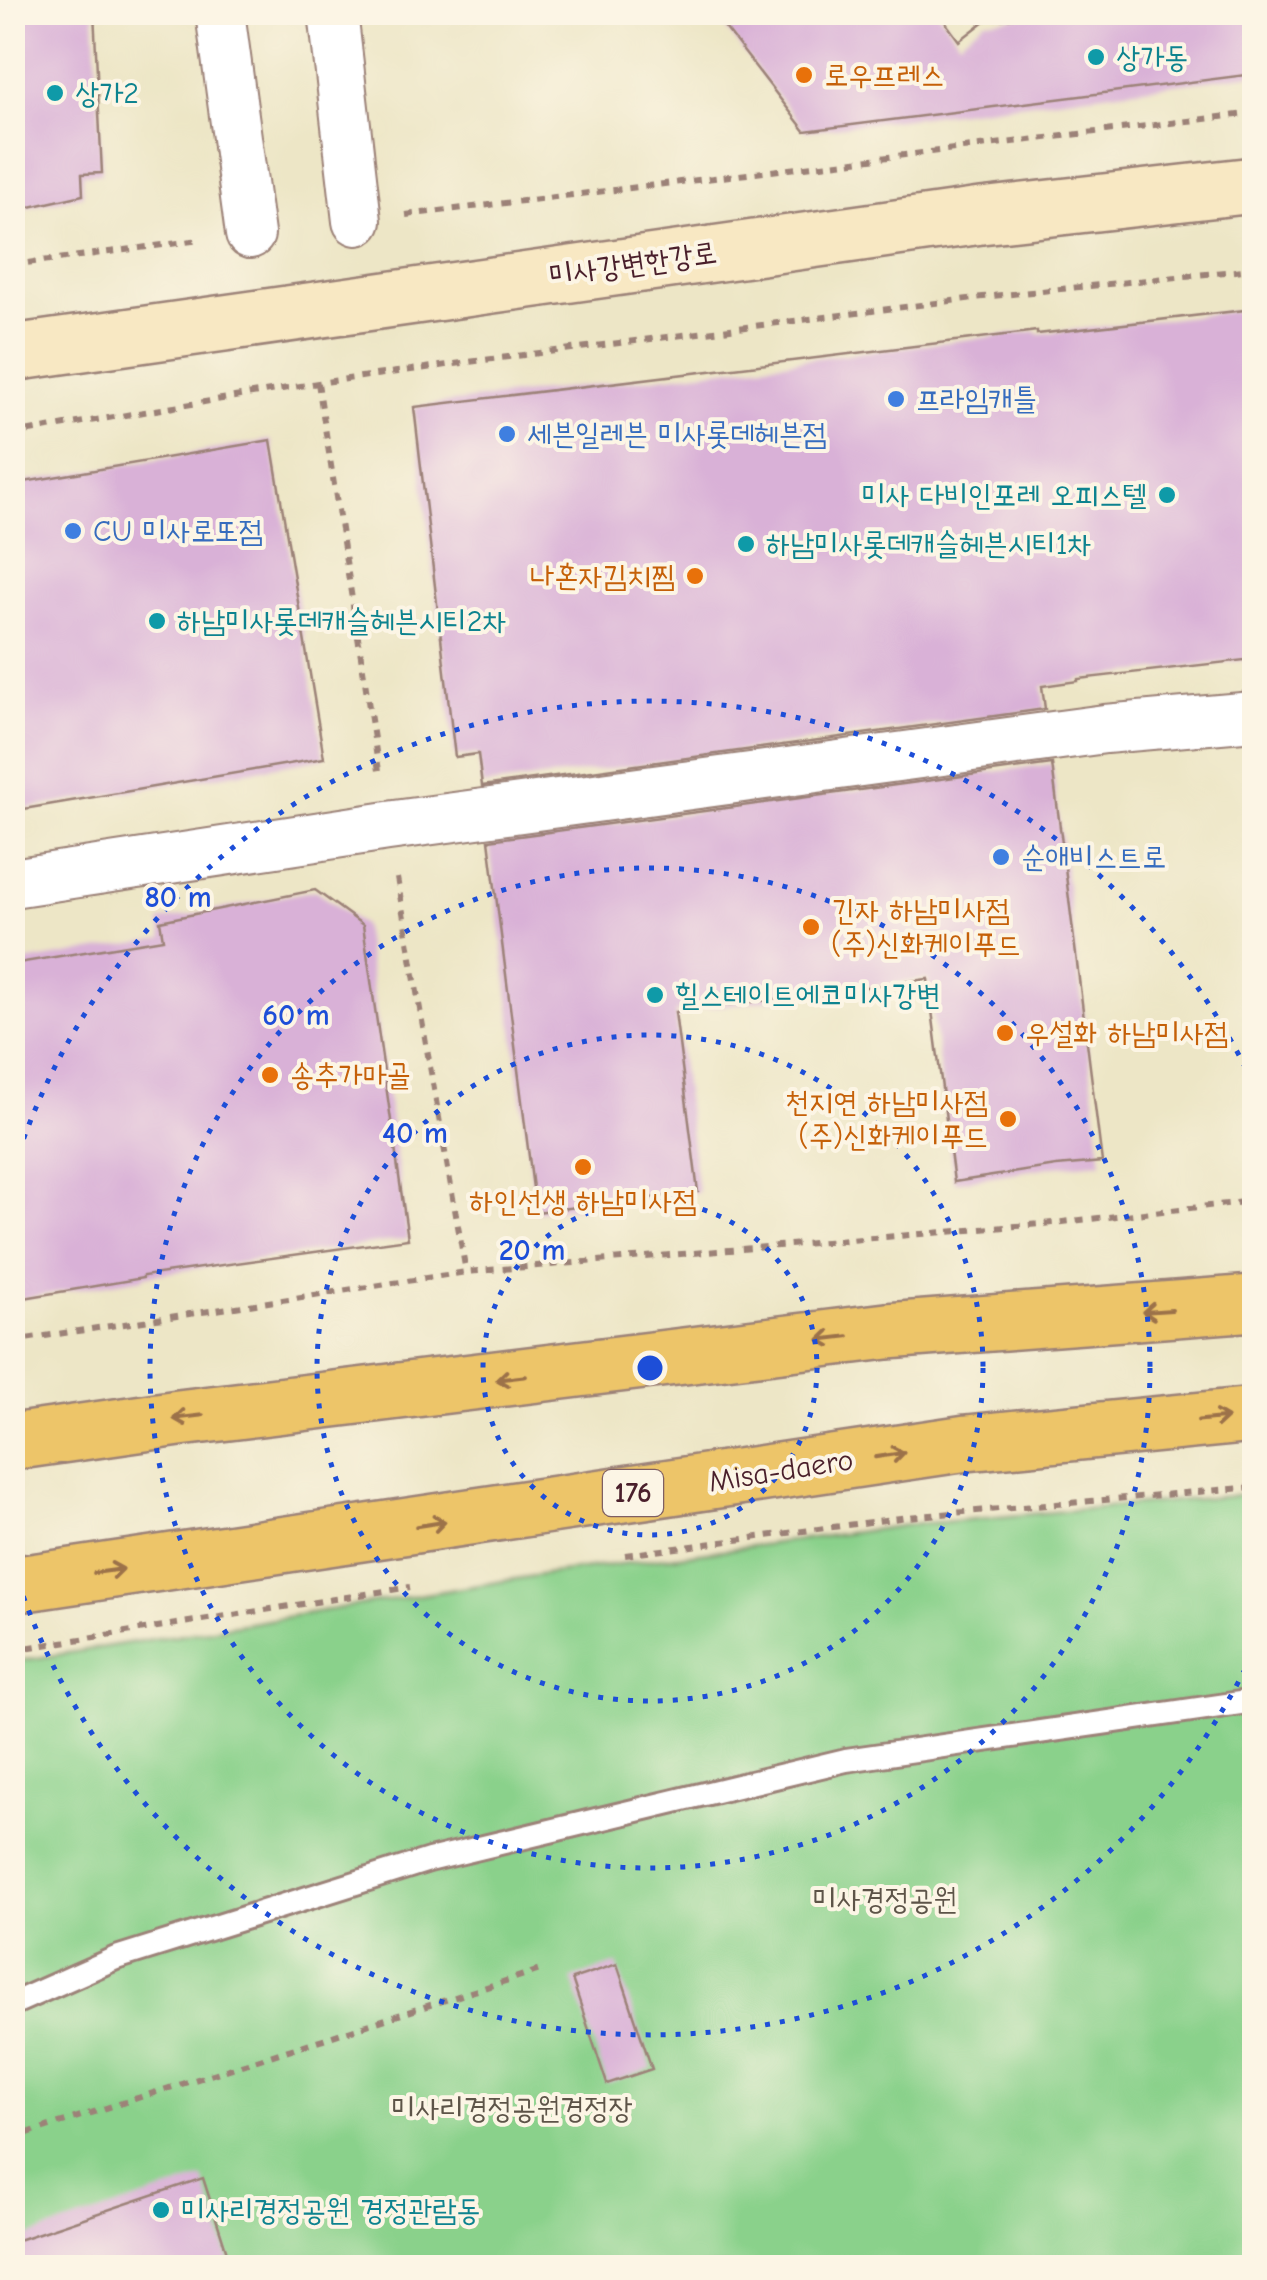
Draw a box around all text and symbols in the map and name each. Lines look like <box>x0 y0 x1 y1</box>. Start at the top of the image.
place label: 상가동 <box>1116 40 1188 75</box>
marker: 상가동 <box>1085 46 1107 68</box>
place label: 로우프레스 <box>824 58 945 93</box>
marker: 로우프레스 <box>793 64 815 86</box>
place label: 상가2 <box>75 76 139 111</box>
marker: 상가2 <box>44 82 66 104</box>
street label: 미사강변한강로 <box>547 235 719 293</box>
place label: 프라임캐틀 <box>916 382 1037 417</box>
marker: 프라임캐틀 <box>885 388 907 410</box>
place label: 세븐일레븐 미사롯데헤븐점 <box>527 417 827 452</box>
marker: 세븐일레븐 미사롯데헤븐점 <box>496 423 518 445</box>
place label: 미사 다비인포레 오피스텔 <box>861 478 1147 513</box>
marker: 미사 다비인포레 오피스텔 <box>1156 484 1178 506</box>
place label: CU 미사로또점 <box>93 514 263 549</box>
marker: CU 미사로또점 <box>62 520 84 542</box>
place label: 하남미사롯데캐슬헤븐시티1차 <box>766 527 1092 562</box>
marker: 하남미사롯데캐슬헤븐시티1차 <box>735 533 757 555</box>
place label: 나혼자김치찜 <box>530 559 675 594</box>
marker: 나혼자김치찜 <box>684 565 706 587</box>
place label: 하남미사롯데캐슬헤븐시티2차 <box>177 604 507 639</box>
marker: 하남미사롯데캐슬헤븐시티2차 <box>146 610 168 632</box>
place label: 순애비스트로 <box>1021 840 1166 875</box>
marker: 순애비스트로 <box>990 846 1012 868</box>
text: 80 m <box>144 880 212 915</box>
place label: 긴자 하남미사점 (주)신화케이푸드 <box>831 893 1021 962</box>
marker: 긴자 하남미사점 (주)신화케이푸드 <box>800 916 822 938</box>
place label: 힐스테이트에코미사강변 <box>675 978 941 1013</box>
marker: 힐스테이트에코미사강변 <box>644 984 666 1006</box>
text: 60 m <box>262 998 330 1033</box>
place label: 우설화 하남미사점 <box>1025 1016 1228 1051</box>
marker: 우설화 하남미사점 <box>994 1022 1016 1044</box>
place label: 송추가마골 <box>290 1058 411 1093</box>
marker: 송추가마골 <box>259 1064 281 1086</box>
place label: 천지연 하남미사점 (주)신화케이푸드 <box>785 1085 988 1154</box>
marker: 천지연 하남미사점 (주)신화케이푸드 <box>997 1108 1019 1130</box>
text: 40 m <box>382 1116 448 1151</box>
marker: 하인선생 하남미사점 <box>572 1156 594 1178</box>
place label: 하인선생 하남미사점 <box>469 1184 697 1219</box>
text: 20 m <box>499 1233 565 1268</box>
one-way arrow <box>1142 1301 1174 1320</box>
one-way arrow <box>818 1329 850 1348</box>
centre of rings <box>632 1350 668 1386</box>
one-way arrow <box>495 1369 528 1388</box>
one-way arrow <box>173 1408 205 1426</box>
one-way arrow <box>1197 1410 1229 1429</box>
street label: Misa-daero <box>706 1442 856 1500</box>
one-way arrow <box>874 1445 906 1463</box>
road number: 176 <box>603 1470 663 1516</box>
one-way arrow <box>414 1514 446 1532</box>
one-way arrow <box>92 1562 125 1580</box>
park label: 미사경정공원 <box>813 1882 957 1917</box>
park label: 미사리경정공원경정장 <box>391 2091 633 2126</box>
place label: 미사리경정공원 경정관람동 <box>181 2193 481 2228</box>
marker: 미사리경정공원 경정관람동 <box>150 2199 172 2221</box>

